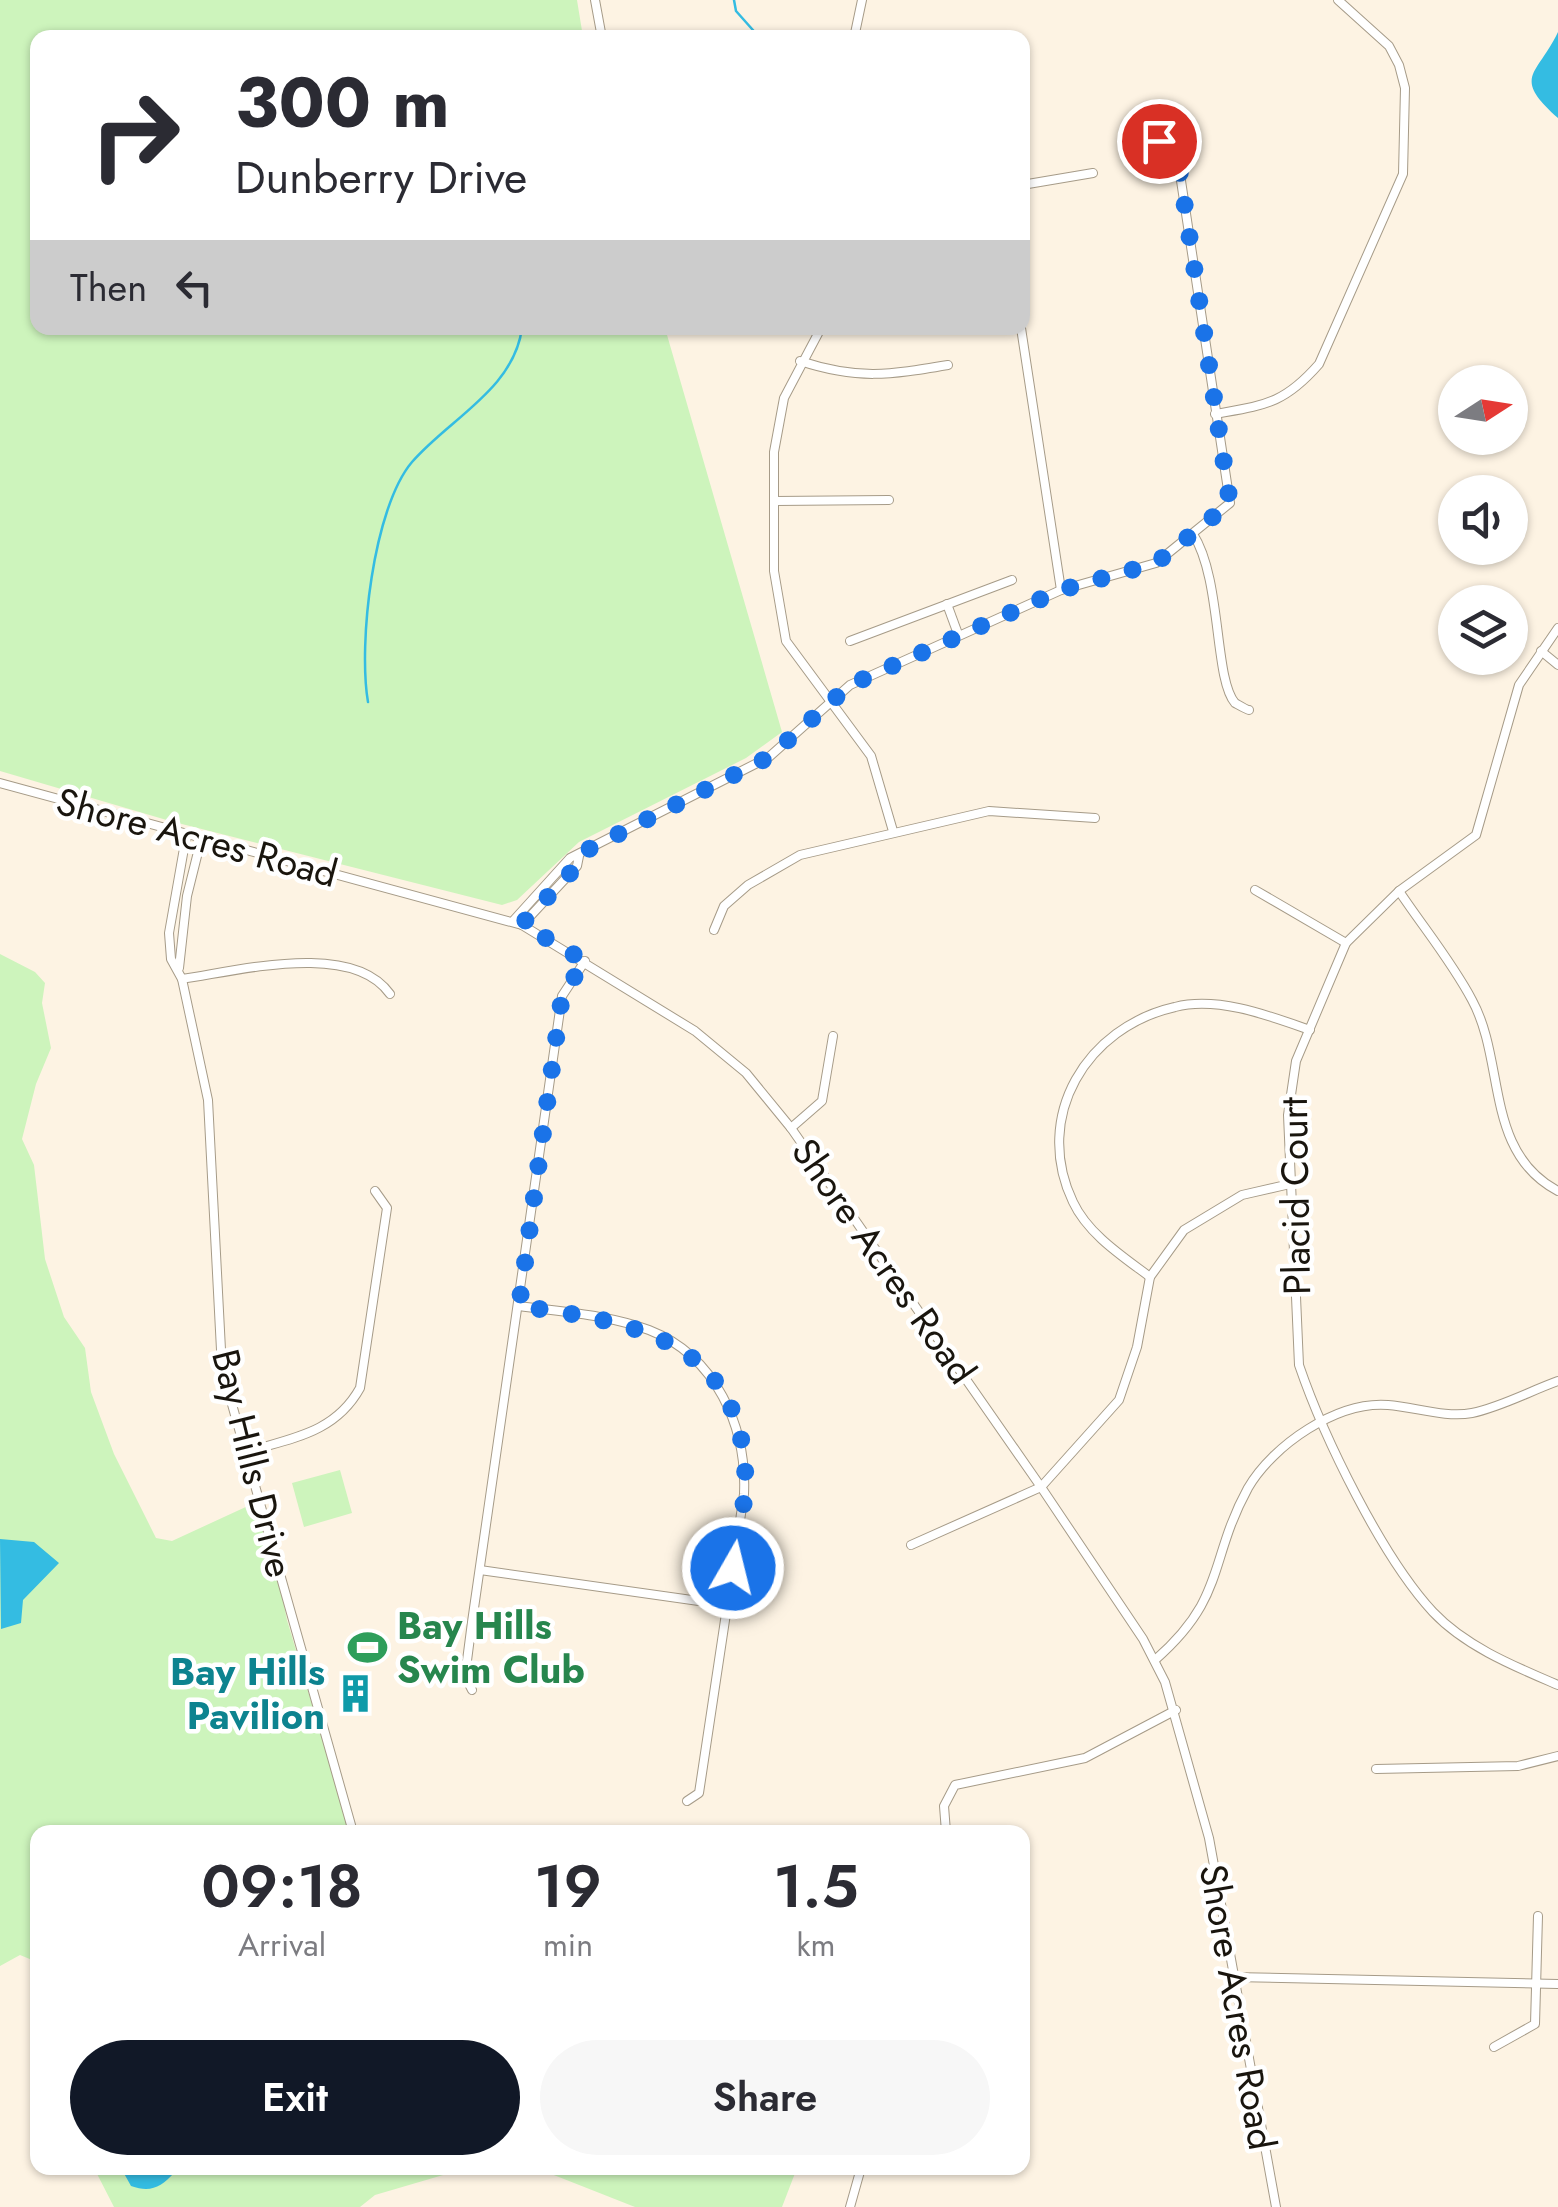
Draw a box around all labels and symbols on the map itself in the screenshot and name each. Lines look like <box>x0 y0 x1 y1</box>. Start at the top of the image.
pin <box>1117 99 1202 184</box>
north arrow <box>1438 365 1528 455</box>
street label: Shore Acres Road <box>50 773 344 901</box>
street label: Placid Court <box>1266 1097 1324 1295</box>
street label: Shore Acres Road <box>779 1127 989 1395</box>
street label: Bay Hills Drive <box>198 1343 308 1583</box>
position arrow <box>681 1516 785 1620</box>
place label: Bay Hills Swim Club <box>397 1598 585 1697</box>
sports icon: Bay Hills Swim Club <box>346 1626 388 1668</box>
place label: Bay Hills Pavilion <box>170 1644 325 1743</box>
building icon: Bay Hills Pavilion <box>334 1672 376 1714</box>
street label: Shore Acres Road <box>1186 1860 1290 2154</box>

